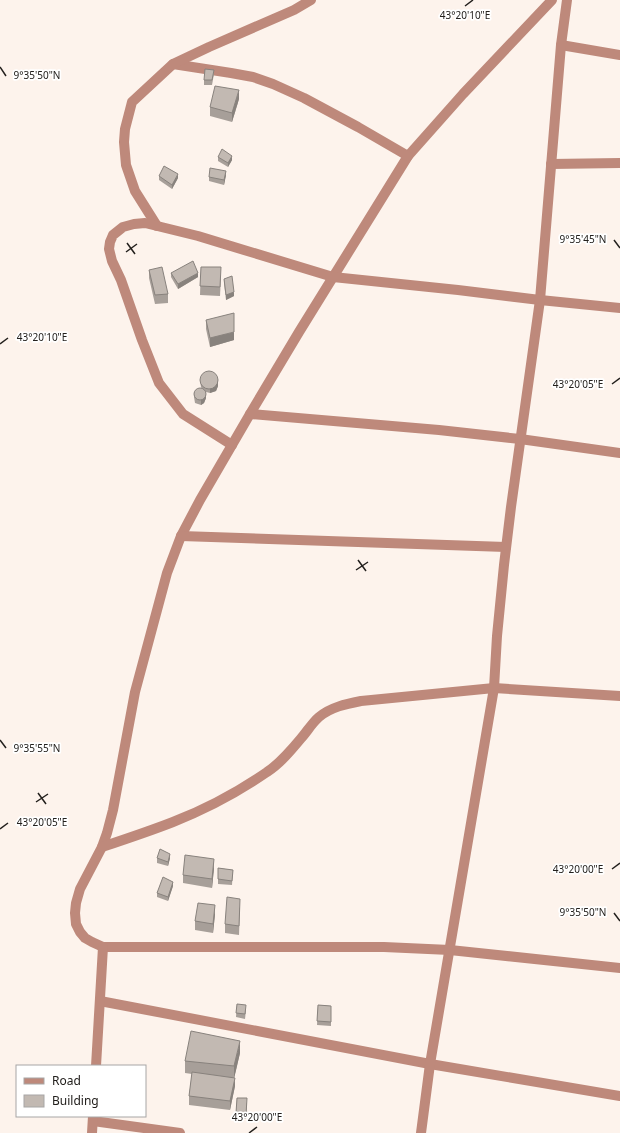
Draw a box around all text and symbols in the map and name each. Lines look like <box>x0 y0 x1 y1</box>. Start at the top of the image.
text: 43°20'10"E <box>440 8 490 22</box>
text: 9°35'50"N <box>14 68 60 82</box>
text: 9°35'45"N <box>560 232 606 246</box>
text: 43°20'10"E <box>17 330 67 344</box>
text: 43°20'05"E <box>553 377 603 391</box>
text: 9°35'55"N <box>14 741 60 755</box>
text: 43°20'05"E <box>17 815 67 829</box>
text: 43°20'00"E <box>553 862 603 876</box>
text: 9°35'50"N <box>560 905 606 919</box>
legend <box>16 1065 146 1117</box>
text: Road <box>52 1072 81 1089</box>
text: Building <box>52 1092 99 1109</box>
text: 43°20'00"E <box>232 1110 282 1124</box>

